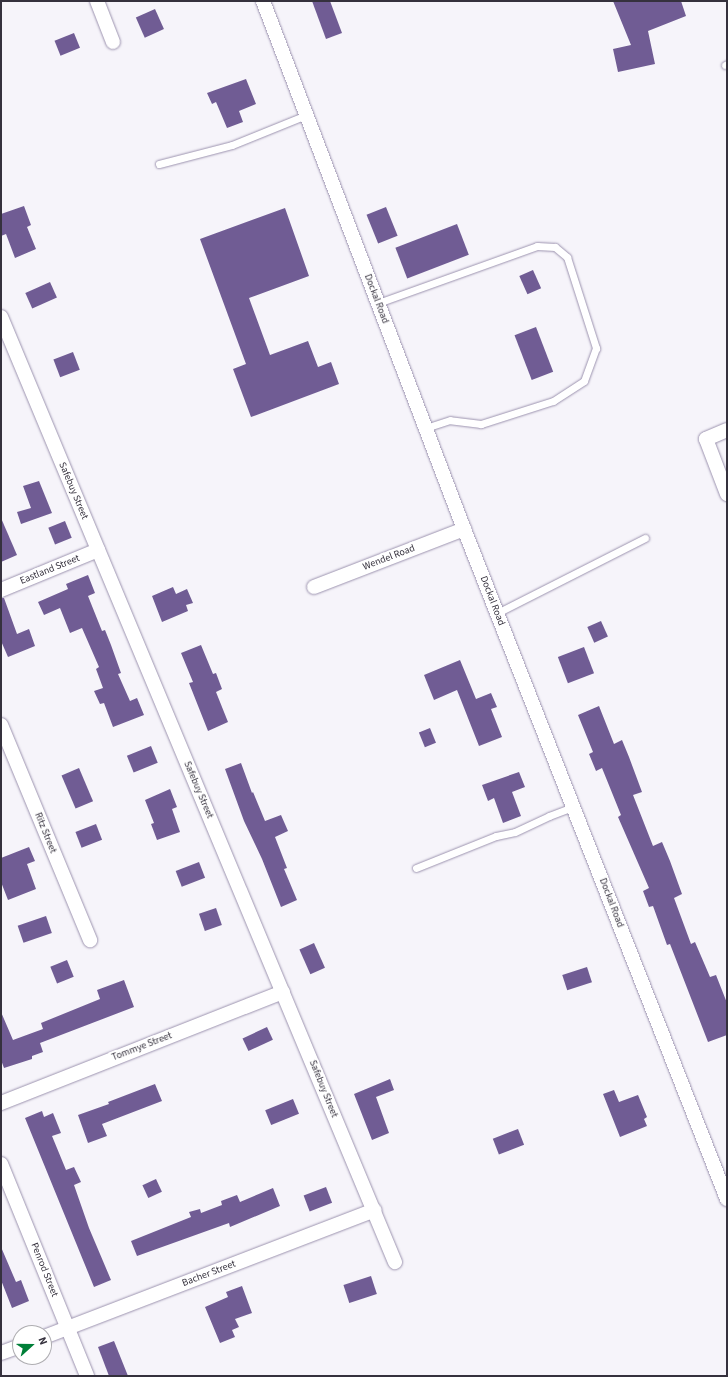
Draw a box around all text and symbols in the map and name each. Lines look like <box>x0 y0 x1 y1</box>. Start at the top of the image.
street label: Dockal Road <box>361 273 391 325</box>
street label: Safebuy Street <box>56 461 90 521</box>
street label: Wendel Road <box>361 543 417 573</box>
street label: Eastland Street <box>18 553 82 587</box>
street label: Dockal Road <box>477 575 507 627</box>
street label: Safebuy Street <box>181 760 215 820</box>
street label: Ritz Street <box>31 811 59 855</box>
street label: Dockal Road <box>596 877 626 929</box>
street label: Tommye Street <box>110 1030 174 1064</box>
street label: Safebuy Street <box>306 1059 340 1119</box>
street label: Penrod Street <box>28 1241 60 1299</box>
street label: Bacher Street <box>181 1258 237 1290</box>
north arrow <box>12 1325 52 1365</box>
text: N <box>34 1335 51 1347</box>

